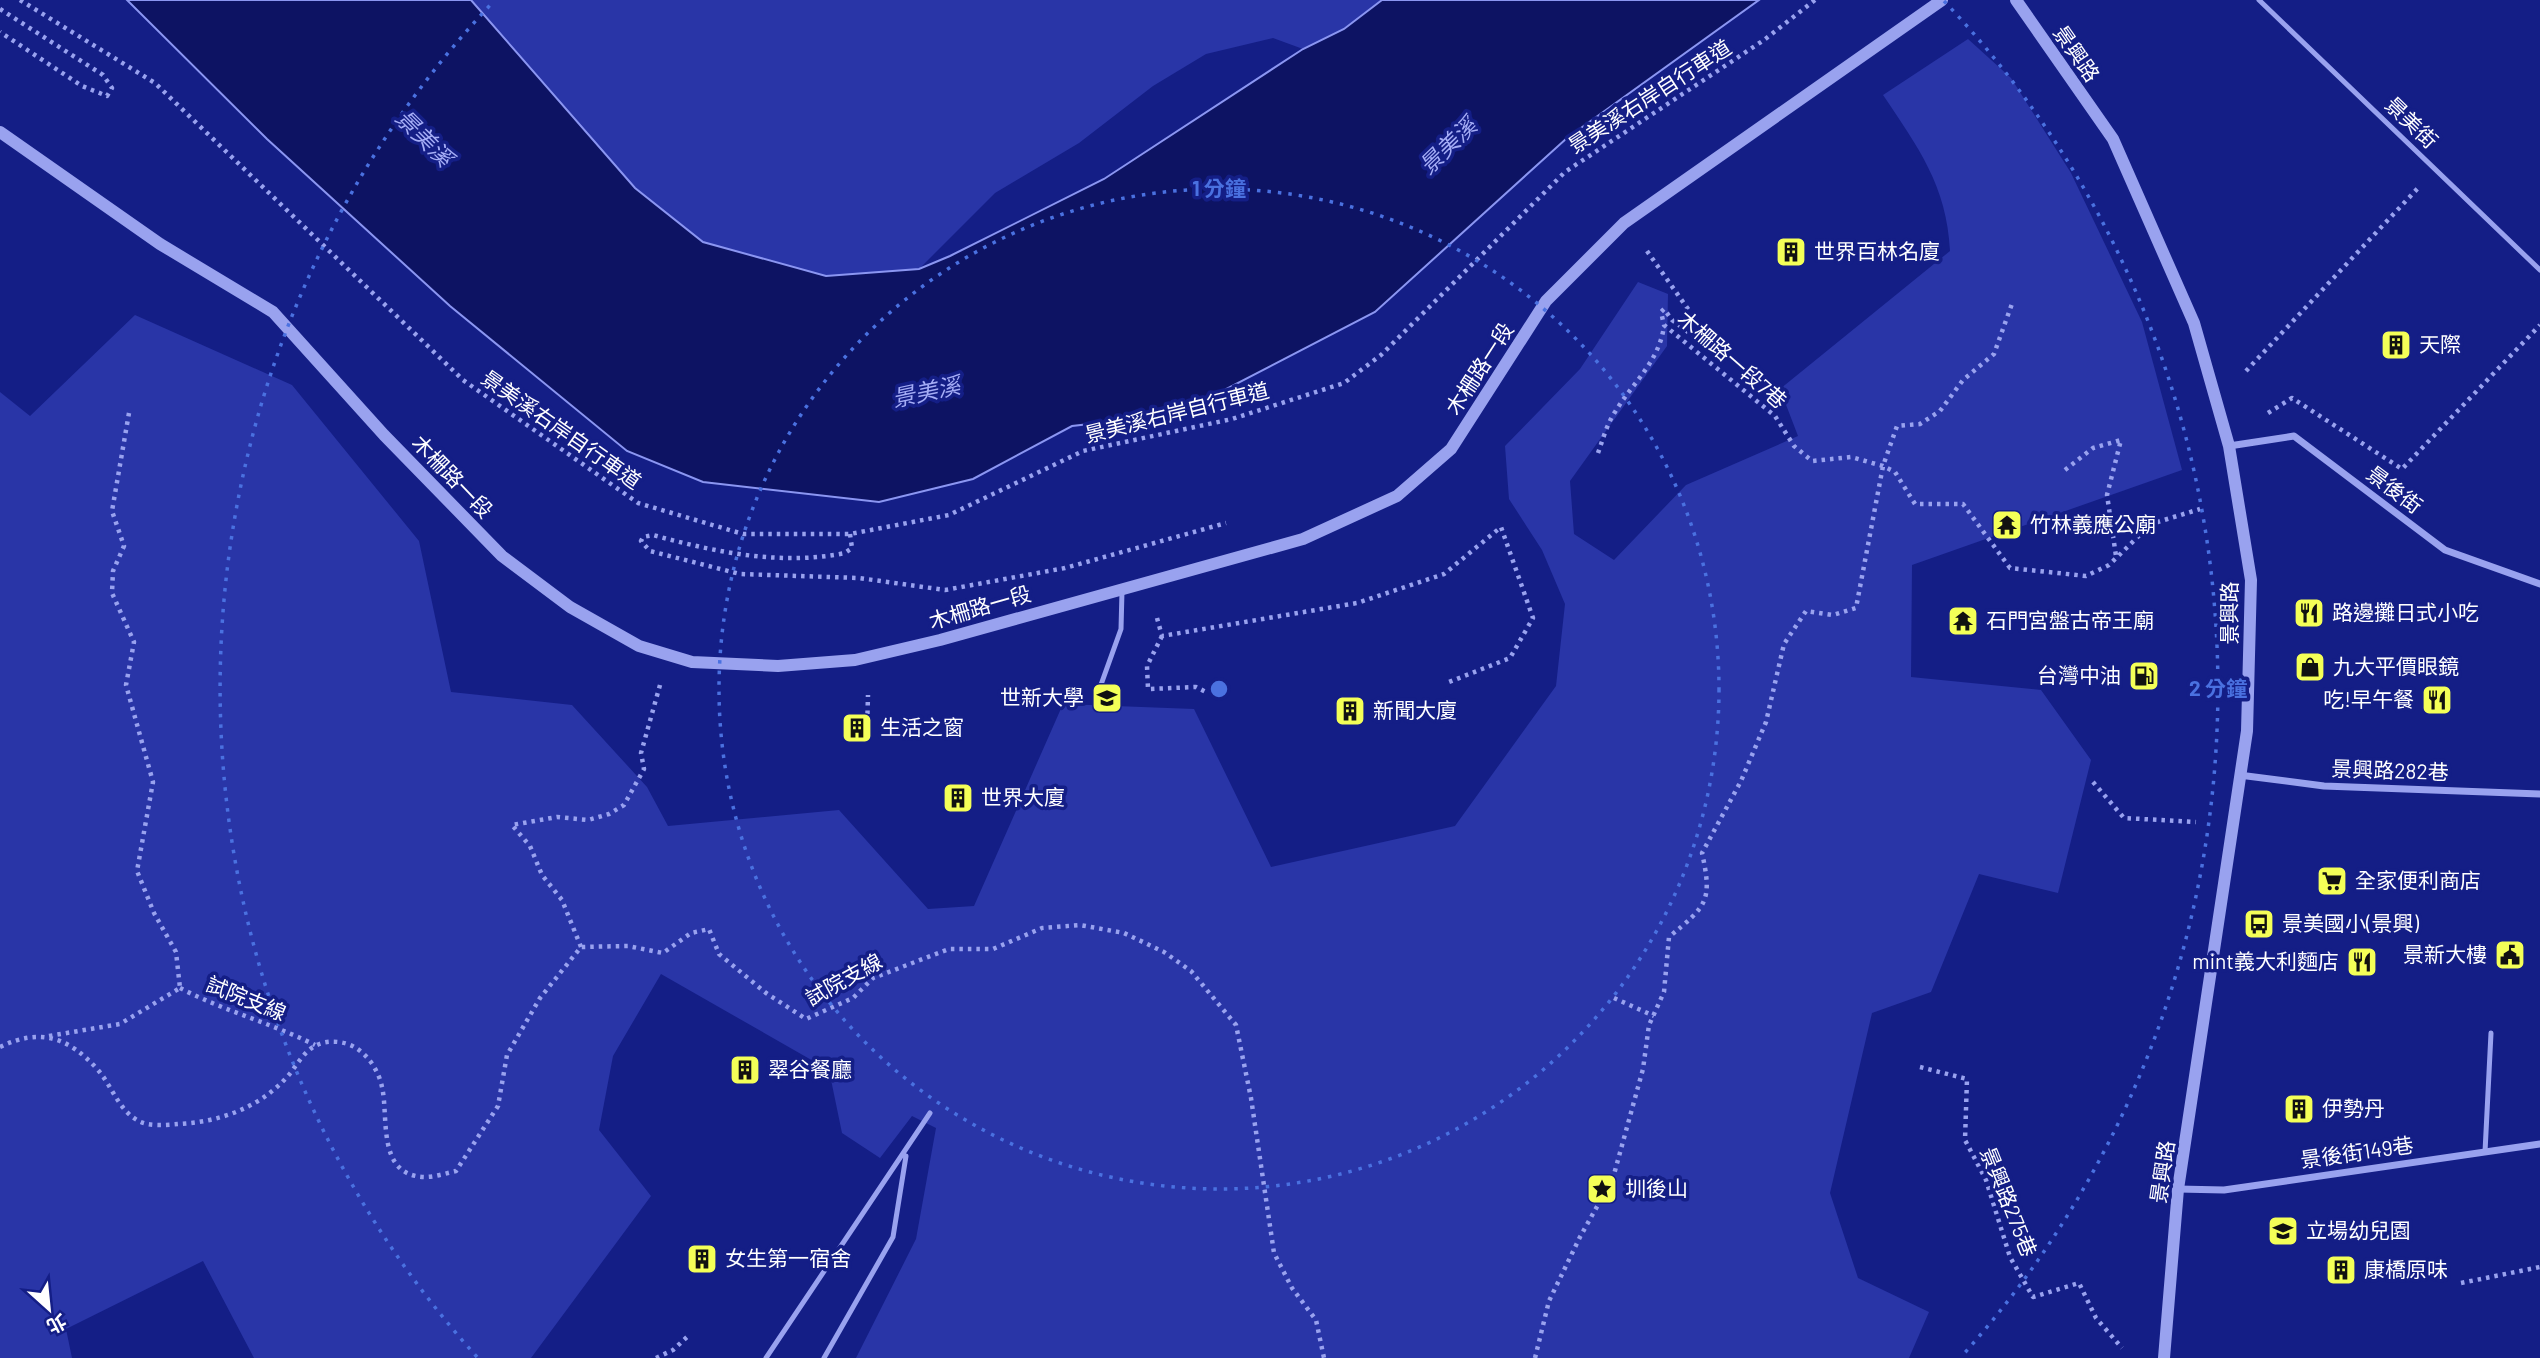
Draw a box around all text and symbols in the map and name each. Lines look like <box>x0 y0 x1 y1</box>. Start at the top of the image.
street label: 景興路 <box>2049 20 2106 86</box>
street label: 景美溪右岸自行車道 <box>1563 34 1735 158</box>
street label: 景美街 <box>2381 91 2443 153</box>
water label: 景美溪 <box>390 103 461 174</box>
water label: 景美溪 <box>1413 109 1484 179</box>
text: 1 分鐘 <box>1192 175 1246 200</box>
building icon: 世界百林名廈 <box>1774 235 1808 269</box>
place label: 世界百林名廈 <box>1814 238 1940 263</box>
street label: 木柵路一段7巷 <box>1673 305 1792 413</box>
street label: 木柵路一段 <box>1440 317 1518 419</box>
building icon: 天際 <box>2379 328 2413 362</box>
place label: 天際 <box>2419 331 2461 356</box>
street label: 景美溪右岸自行車道 <box>477 364 646 493</box>
water label: 景美溪 <box>889 370 965 412</box>
street label: 景美溪右岸自行車道 <box>1082 377 1271 447</box>
street label: 木柵路一段 <box>408 430 499 522</box>
street label: 景後街 <box>2362 460 2428 518</box>
temple icon: 竹林義應公廟 <box>1990 508 2024 542</box>
place label: 竹林義應公廟 <box>2030 511 2156 536</box>
street label: 木柵路一段 <box>926 580 1033 633</box>
street label: 景興路 <box>2216 582 2241 645</box>
restaurant icon: 路邊攤日式小吃 <box>2292 596 2326 630</box>
place label: 路邊攤日式小吃 <box>2332 599 2479 624</box>
temple icon: 石門宮盤古帝王廟 <box>1946 604 1980 638</box>
place label: 石門宮盤古帝王廟 <box>1986 607 2154 632</box>
shop icon: 九大平價眼鏡 <box>2293 650 2327 684</box>
place label: 九大平價眼鏡 <box>2333 653 2459 678</box>
fuel station icon: 台灣中油 <box>2127 659 2161 693</box>
place label: 台灣中油 <box>2037 662 2121 687</box>
text: 2 分鐘 <box>2189 675 2247 700</box>
centre of rings <box>1207 677 1231 701</box>
school or university icon: 世新大學 <box>1090 681 1124 715</box>
restaurant icon: 吃!早午餐 <box>2420 683 2454 717</box>
place label: 世新大學 <box>1000 684 1084 709</box>
place label: 吃!早午餐 <box>2323 686 2414 711</box>
building icon: 新聞大廈 <box>1333 694 1367 728</box>
place label: 新聞大廈 <box>1373 697 1457 722</box>
building icon: 生活之窗 <box>840 711 874 745</box>
place label: 生活之窗 <box>880 714 964 739</box>
street label: 景興路282巷 <box>2331 755 2449 784</box>
building icon: 世界大廈 <box>941 781 975 815</box>
place label: 世界大廈 <box>981 784 1065 809</box>
supermarket icon: 全家便利商店 <box>2315 864 2349 898</box>
place label: 全家便利商店 <box>2355 867 2481 892</box>
bus stop icon: 景美國小(景興) <box>2242 907 2276 941</box>
place label: 景美國小(景興) <box>2282 910 2419 935</box>
public building icon: 景新大樓 <box>2493 938 2527 972</box>
place label: 景新大樓 <box>2403 941 2487 966</box>
restaurant icon: mint義大利麵店 <box>2345 945 2379 979</box>
street label: 試院支線 <box>800 947 886 1010</box>
place label: mint義大利麵店 <box>2192 948 2339 973</box>
street label: 試院支線 <box>203 970 290 1025</box>
building icon: 翠谷餐廳 <box>728 1053 762 1087</box>
place label: 翠谷餐廳 <box>768 1056 852 1081</box>
building icon: 伊勢丹 <box>2282 1092 2316 1126</box>
place label: 伊勢丹 <box>2322 1095 2385 1120</box>
street label: 景後街149巷 <box>2299 1131 2415 1172</box>
street label: 景興路 <box>2145 1139 2178 1205</box>
street label: 景興路275巷 <box>1976 1143 2043 1260</box>
place icon: 圳後山 <box>1585 1172 1619 1206</box>
place label: 圳後山 <box>1625 1175 1688 1200</box>
school or university icon: 立場幼兒園 <box>2266 1214 2300 1248</box>
place label: 立場幼兒園 <box>2306 1217 2411 1242</box>
building icon: 女生第一宿舍 <box>685 1242 719 1276</box>
place label: 女生第一宿舍 <box>725 1245 851 1270</box>
building icon: 康橋原味 <box>2324 1253 2358 1287</box>
place label: 康橋原味 <box>2364 1256 2448 1281</box>
north arrow <box>14 1274 84 1344</box>
text: 北 <box>43 1310 71 1339</box>

